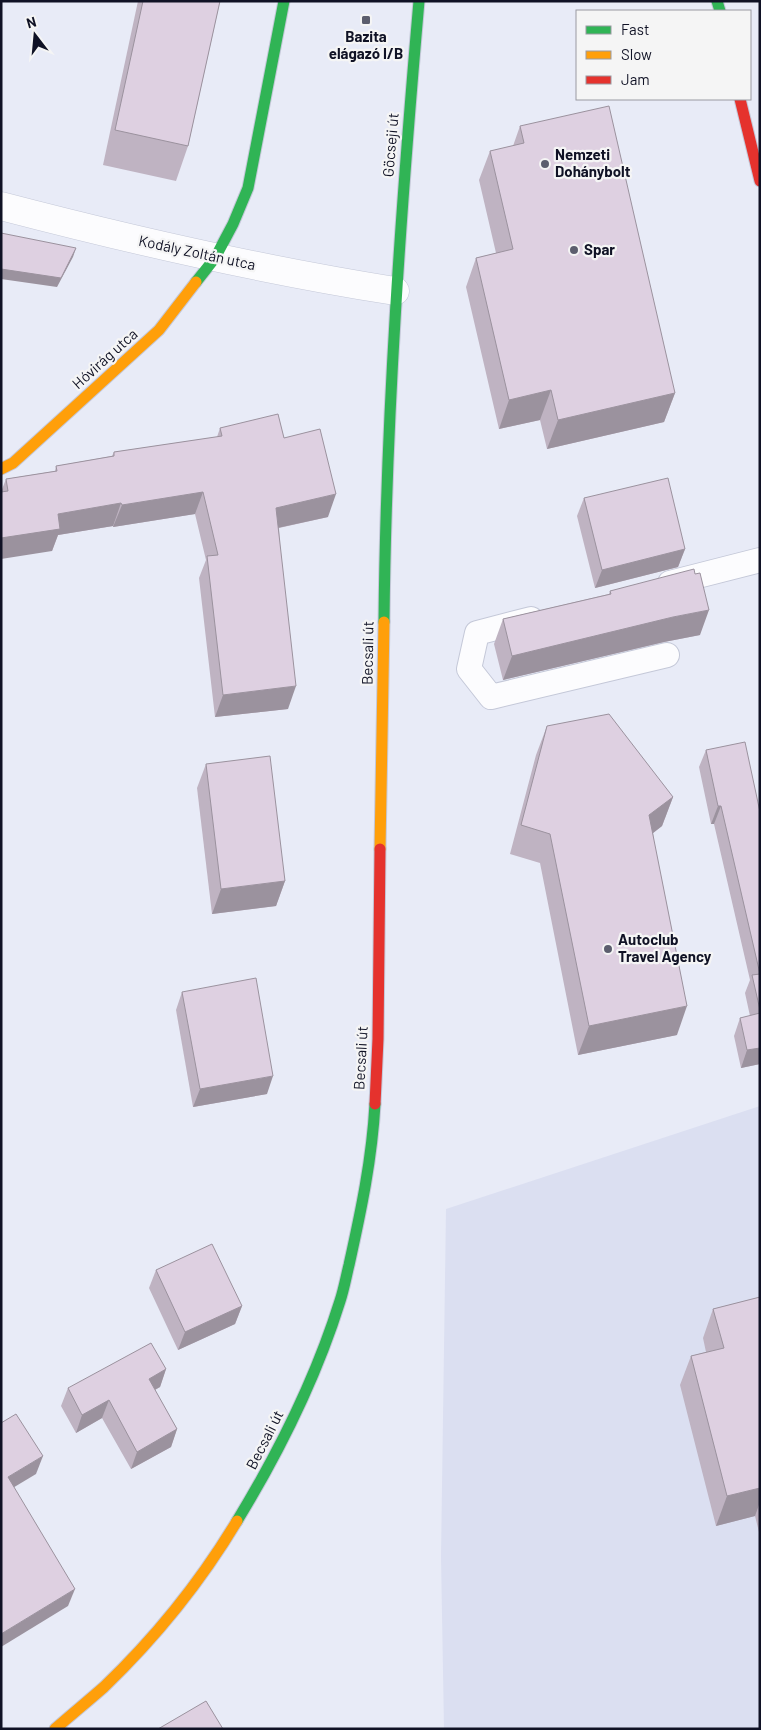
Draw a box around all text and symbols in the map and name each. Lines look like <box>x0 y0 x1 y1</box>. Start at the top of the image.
north arrow <box>10 10 60 60</box>
legend <box>576 10 751 100</box>
text: N <box>24 13 38 31</box>
marker: Bazita elágazó I/B <box>360 14 372 26</box>
text: Fast <box>621 20 649 38</box>
place label: Bazita elágazó I/B <box>329 27 403 62</box>
text: Slow <box>621 45 652 63</box>
text: Jam <box>621 70 650 88</box>
street label: Göcseji út <box>378 112 402 178</box>
place label: Nemzeti Dohánybolt <box>555 145 631 180</box>
marker: Nemzeti Dohánybolt <box>539 158 551 170</box>
street label: Kodály Zoltán utca <box>137 231 257 273</box>
place label: Spar <box>584 240 615 258</box>
marker: Spar <box>568 244 580 256</box>
street label: Hóvirág utca <box>68 324 141 392</box>
street label: Becsali út <box>357 621 377 685</box>
place label: Autoclub Travel Agency <box>618 930 712 965</box>
marker: Autoclub Travel Agency <box>602 943 614 955</box>
street label: Becsali út <box>349 1026 371 1090</box>
street label: Becsali út <box>242 1407 287 1472</box>

